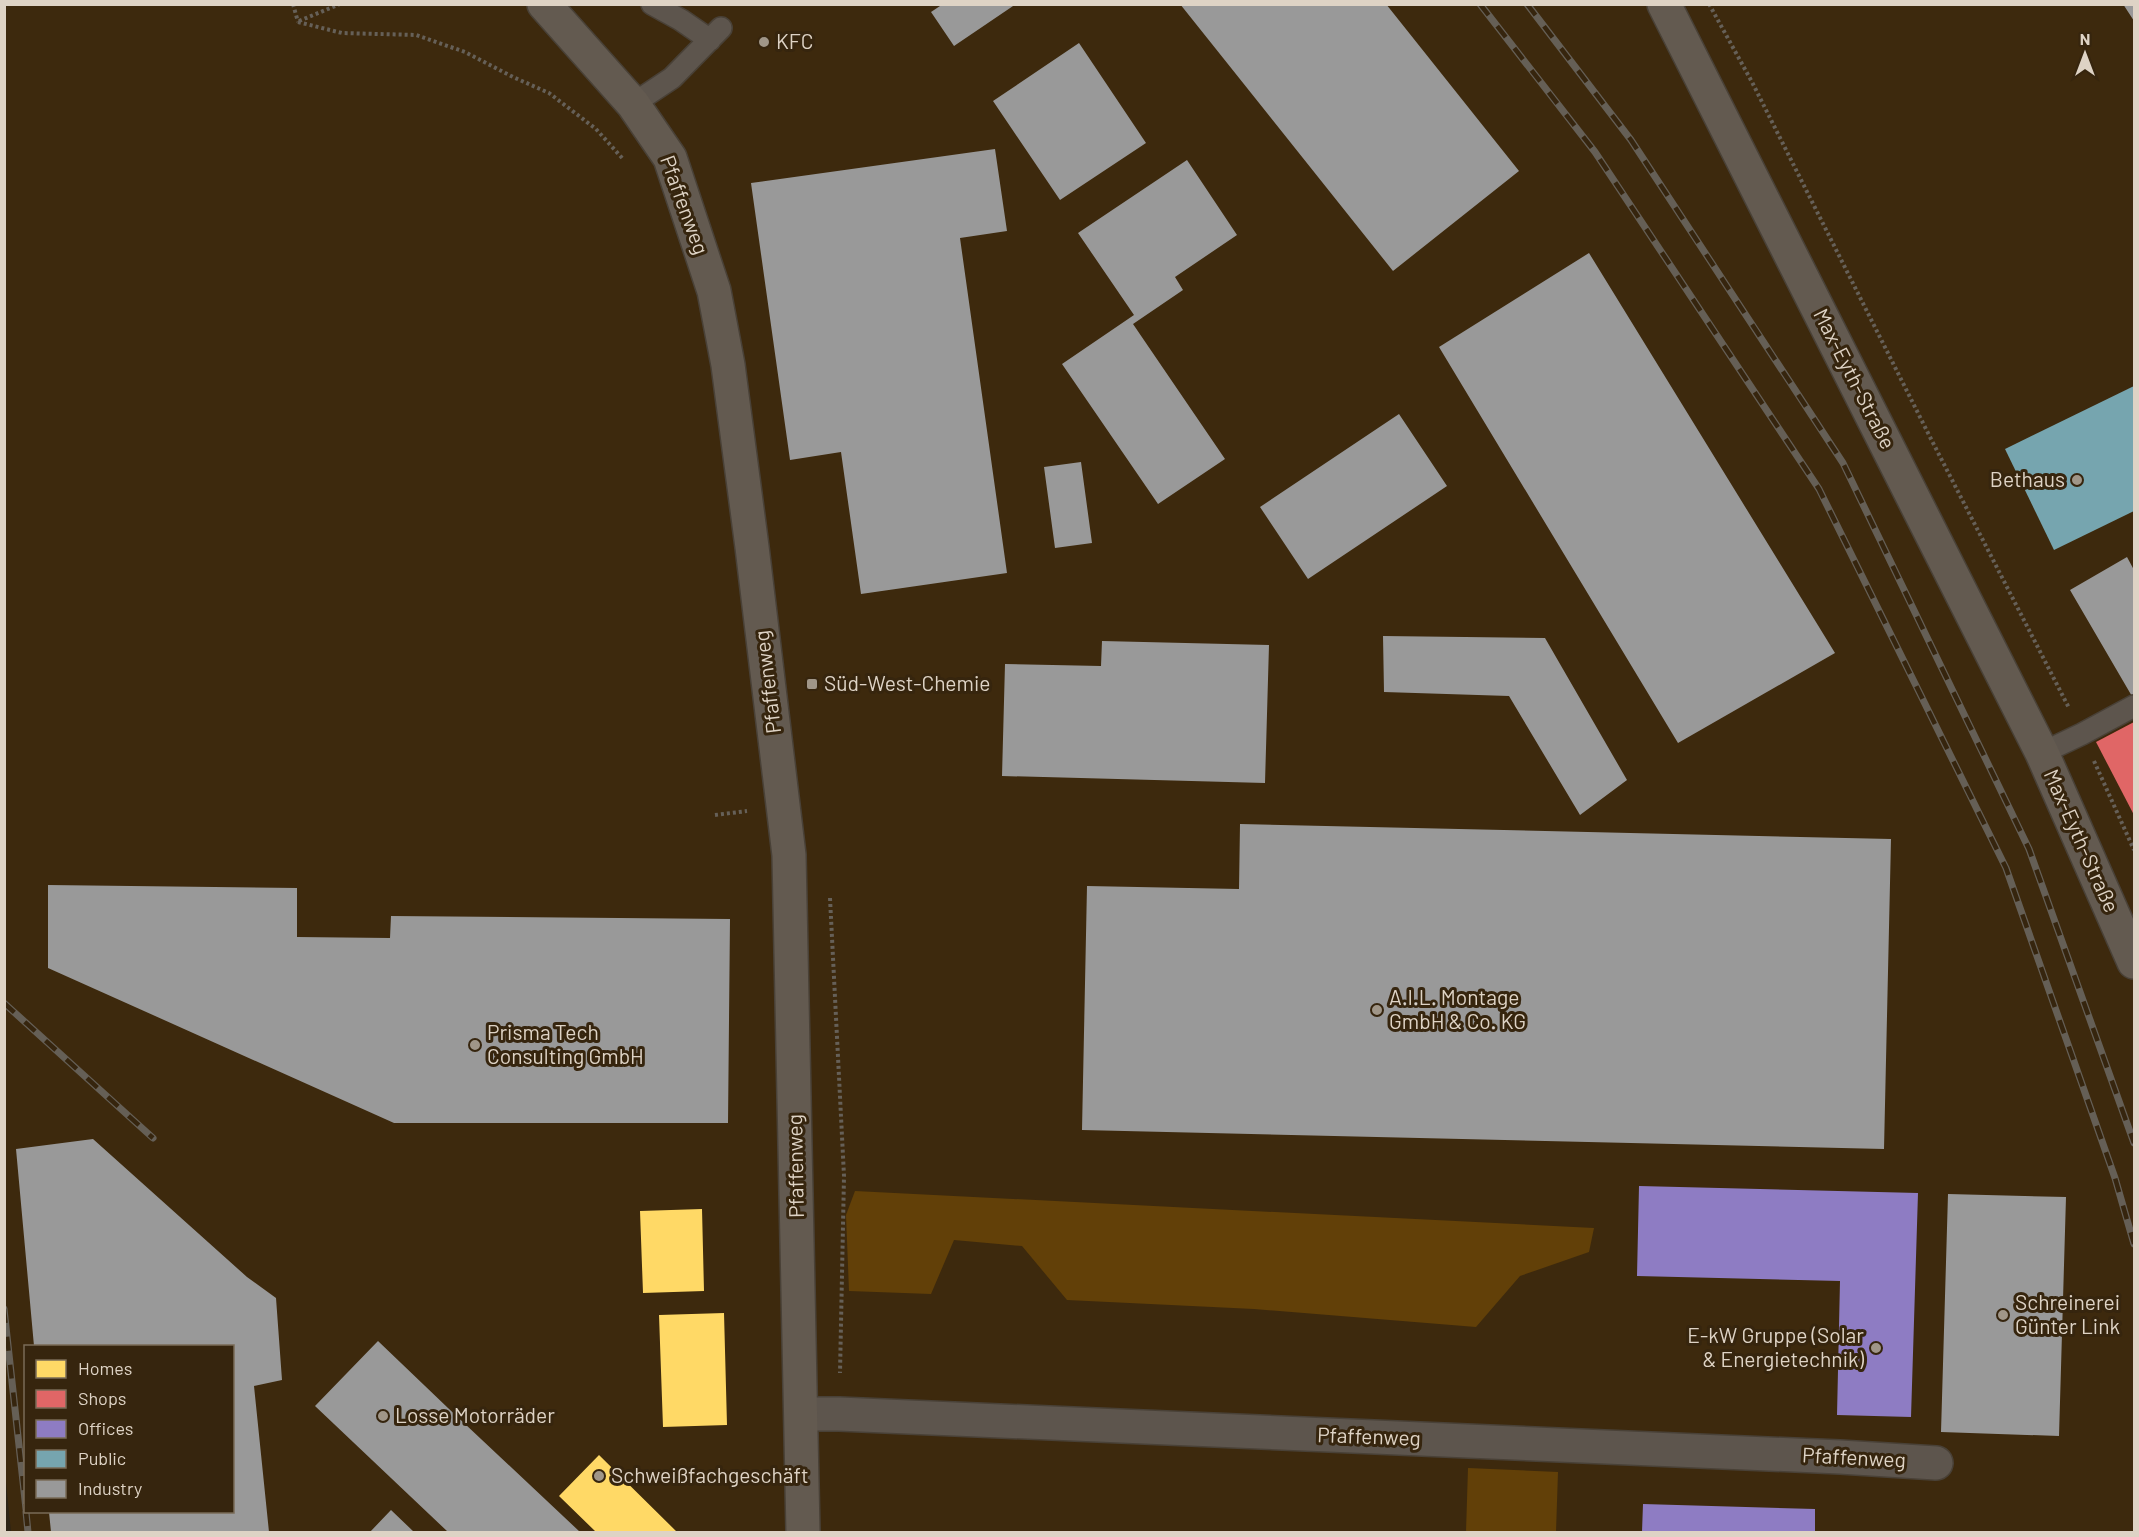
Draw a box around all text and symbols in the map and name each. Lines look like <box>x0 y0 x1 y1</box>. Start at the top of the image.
north arrow <box>2055 24 2115 84</box>
place label: KFC <box>776 28 813 53</box>
text: N <box>2080 29 2090 48</box>
marker: KFC <box>757 35 771 49</box>
street label: Pfaffenweg <box>656 151 715 257</box>
street label: Max-Eyth-Straße <box>1809 304 1901 453</box>
place label: Bethaus <box>1990 466 2065 491</box>
marker: Bethaus <box>2070 473 2084 487</box>
street label: Pfaffenweg <box>748 629 785 735</box>
place label: Süd-West-Chemie <box>824 670 990 695</box>
marker: Süd-West-Chemie <box>805 677 819 691</box>
street label: Max-Eyth-Straße <box>2040 765 2125 916</box>
place label: A.I.L. Montage GmbH & Co. KG <box>1389 984 1526 1033</box>
marker: A.I.L. Montage GmbH & Co. KG <box>1370 1003 1384 1017</box>
place label: Prisma Tech Consulting GmbH <box>487 1019 644 1068</box>
marker: Prisma Tech Consulting GmbH <box>468 1038 482 1052</box>
street label: Pfaffenweg <box>781 1114 808 1218</box>
place label: Schreinerei Günter Link <box>2015 1289 2120 1338</box>
marker: Schreinerei Günter Link <box>1996 1308 2010 1322</box>
place label: E-kW Gruppe (Solar & Energietechnik) <box>1687 1322 1865 1371</box>
marker: E-kW Gruppe (Solar & Energietechnik) <box>1869 1341 1883 1355</box>
legend <box>24 1345 234 1513</box>
text: Homes <box>78 1357 132 1379</box>
text: Shops <box>78 1387 127 1409</box>
place label: Losse Motorräder <box>395 1402 555 1427</box>
marker: Losse Motorräder <box>376 1409 390 1423</box>
text: Offices <box>78 1417 134 1439</box>
street label: Pfaffenweg <box>1317 1421 1421 1450</box>
street label: Pfaffenweg <box>1802 1441 1907 1472</box>
text: Public <box>78 1447 126 1469</box>
place label: Schweißfachgeschäft <box>611 1462 809 1487</box>
marker: Schweißfachgeschäft <box>592 1469 606 1483</box>
text: Industry <box>78 1477 142 1499</box>

